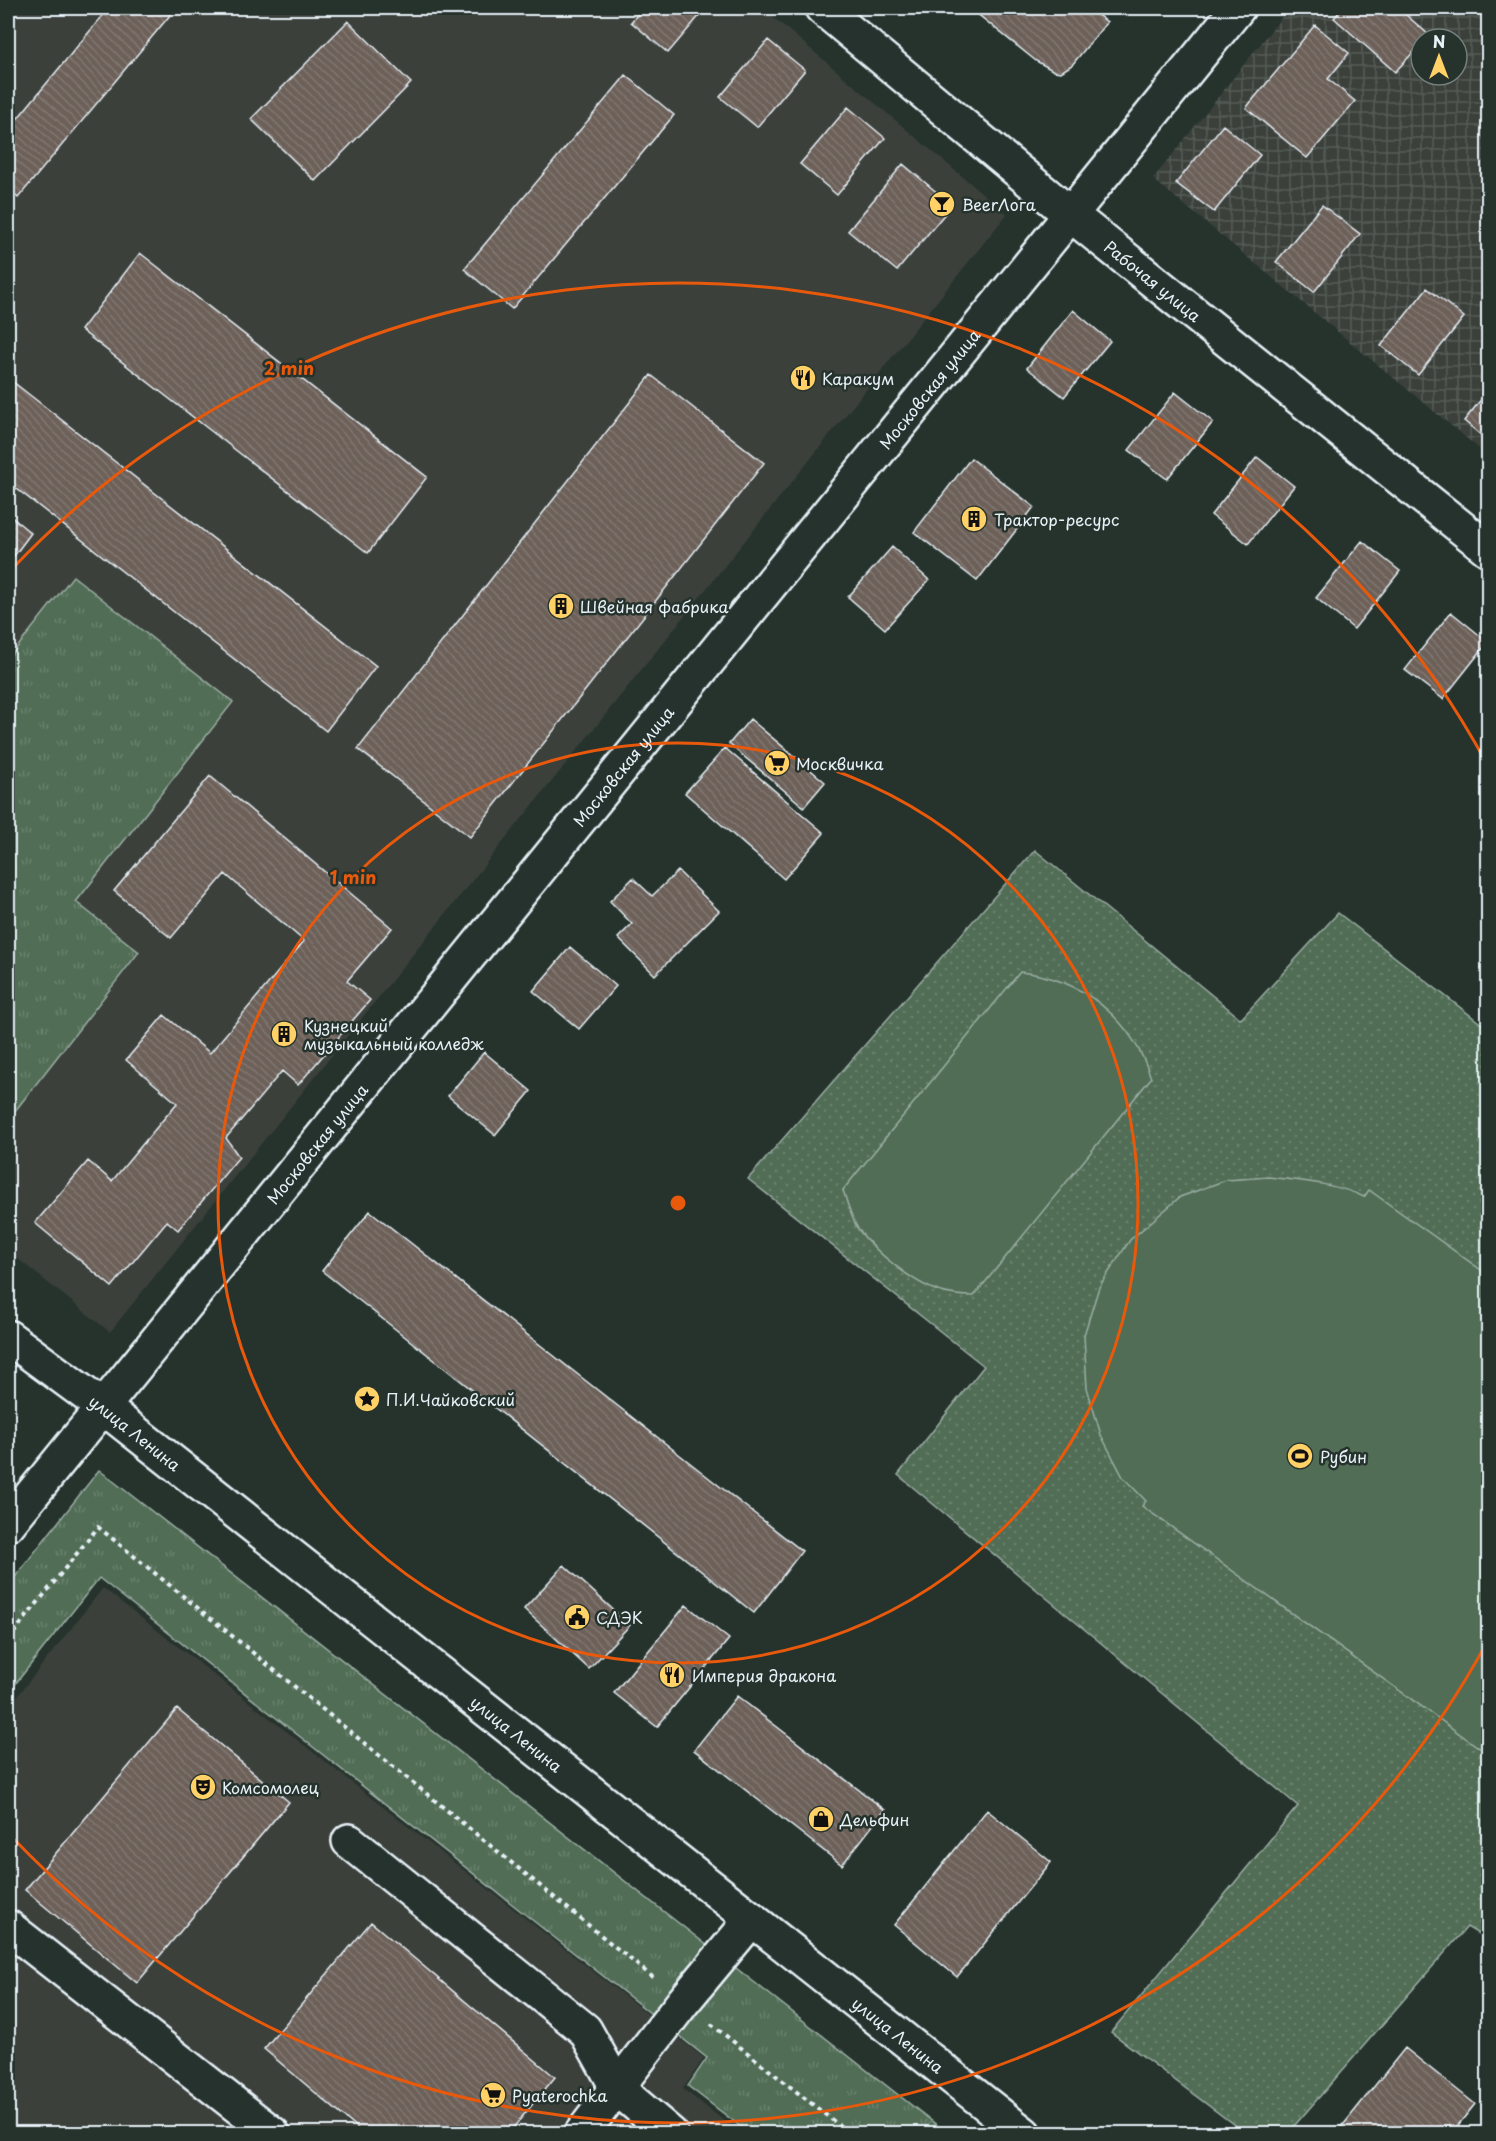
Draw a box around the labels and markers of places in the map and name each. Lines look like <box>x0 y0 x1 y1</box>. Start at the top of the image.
bar icon: BeerЛога <box>927 189 957 219</box>
place label: BeerЛога <box>962 192 1036 216</box>
restaurant icon: Каракум <box>788 363 818 393</box>
place label: Каракум <box>822 366 894 390</box>
building icon: Трактор-ресурс <box>959 504 989 534</box>
place label: Трактор-ресурс <box>994 507 1119 531</box>
building icon: Швейная фабрика <box>546 591 576 621</box>
place label: Швейная фабрика <box>580 594 729 618</box>
supermarket icon: Москвичка <box>762 748 792 778</box>
place label: Москвичка <box>796 751 883 775</box>
place label: Кузнецкий музыкальный колледж <box>304 1013 485 1055</box>
building icon: Кузнецкий музыкальный колледж <box>269 1019 299 1049</box>
centre of rings <box>668 1193 688 1213</box>
place icon: П.И.Чайковский <box>352 1384 382 1414</box>
place label: П.И.Чайковский <box>386 1387 515 1411</box>
sports icon: Рубин <box>1285 1441 1315 1471</box>
place label: Рубин <box>1320 1444 1367 1468</box>
public building icon: СДЭК <box>562 1602 592 1632</box>
place label: СДЭК <box>596 1605 643 1629</box>
restaurant icon: Империя дракона <box>657 1660 687 1690</box>
place label: Империя дракона <box>692 1663 836 1687</box>
theatre icon: Комсомолец <box>188 1772 218 1802</box>
place label: Комсомолец <box>222 1775 319 1799</box>
shop icon: Дельфин <box>806 1804 836 1834</box>
place label: Дельфин <box>839 1807 910 1831</box>
supermarket icon: Pyaterochka <box>478 2080 508 2110</box>
place label: Pyaterochka <box>512 2083 607 2107</box>

